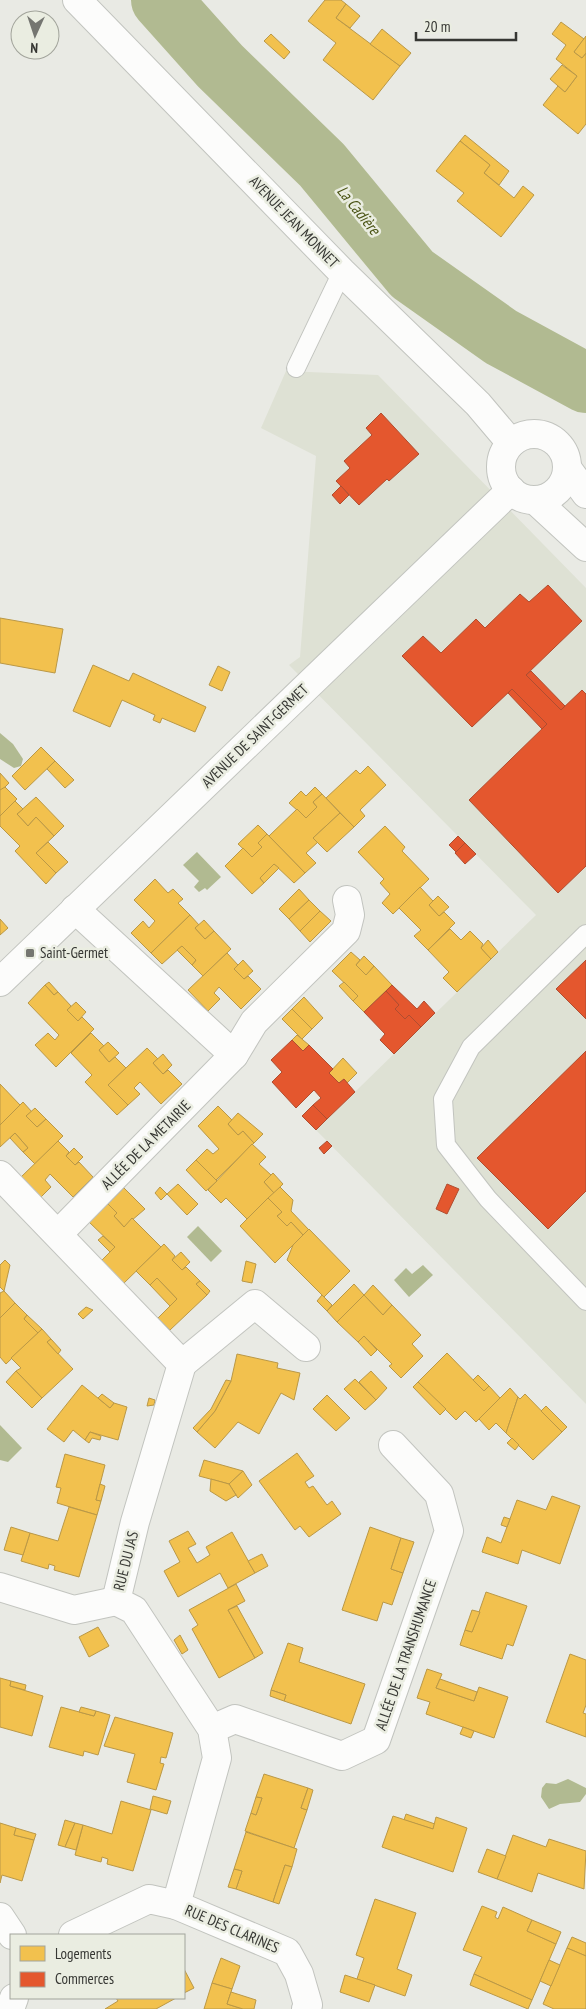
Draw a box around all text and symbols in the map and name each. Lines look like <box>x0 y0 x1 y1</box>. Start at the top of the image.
north arrow <box>10 10 60 60</box>
scale bar <box>416 10 516 42</box>
text: 20 m <box>424 17 450 36</box>
text: N <box>30 39 39 57</box>
street label: AVENUE JEAN MONNET <box>246 172 343 272</box>
water label: La Cadière <box>333 181 386 240</box>
street label: AVENUE DE SAINT-GERMET <box>197 680 312 792</box>
place label: Saint-Germet <box>40 943 108 962</box>
marker: Saint-Germet <box>24 947 36 959</box>
street label: ALLÉE DE LA METAIRIE <box>97 1096 194 1193</box>
street label: RUE DU JAS <box>109 1529 142 1593</box>
street label: ALLÉE DE LA TRANSHUMANCE <box>371 1577 440 1733</box>
street label: RUE DES CLARINES <box>182 1900 282 1957</box>
legend <box>10 1934 185 1999</box>
text: Logements <box>55 1944 111 1963</box>
text: Commerces <box>55 1969 114 1988</box>

